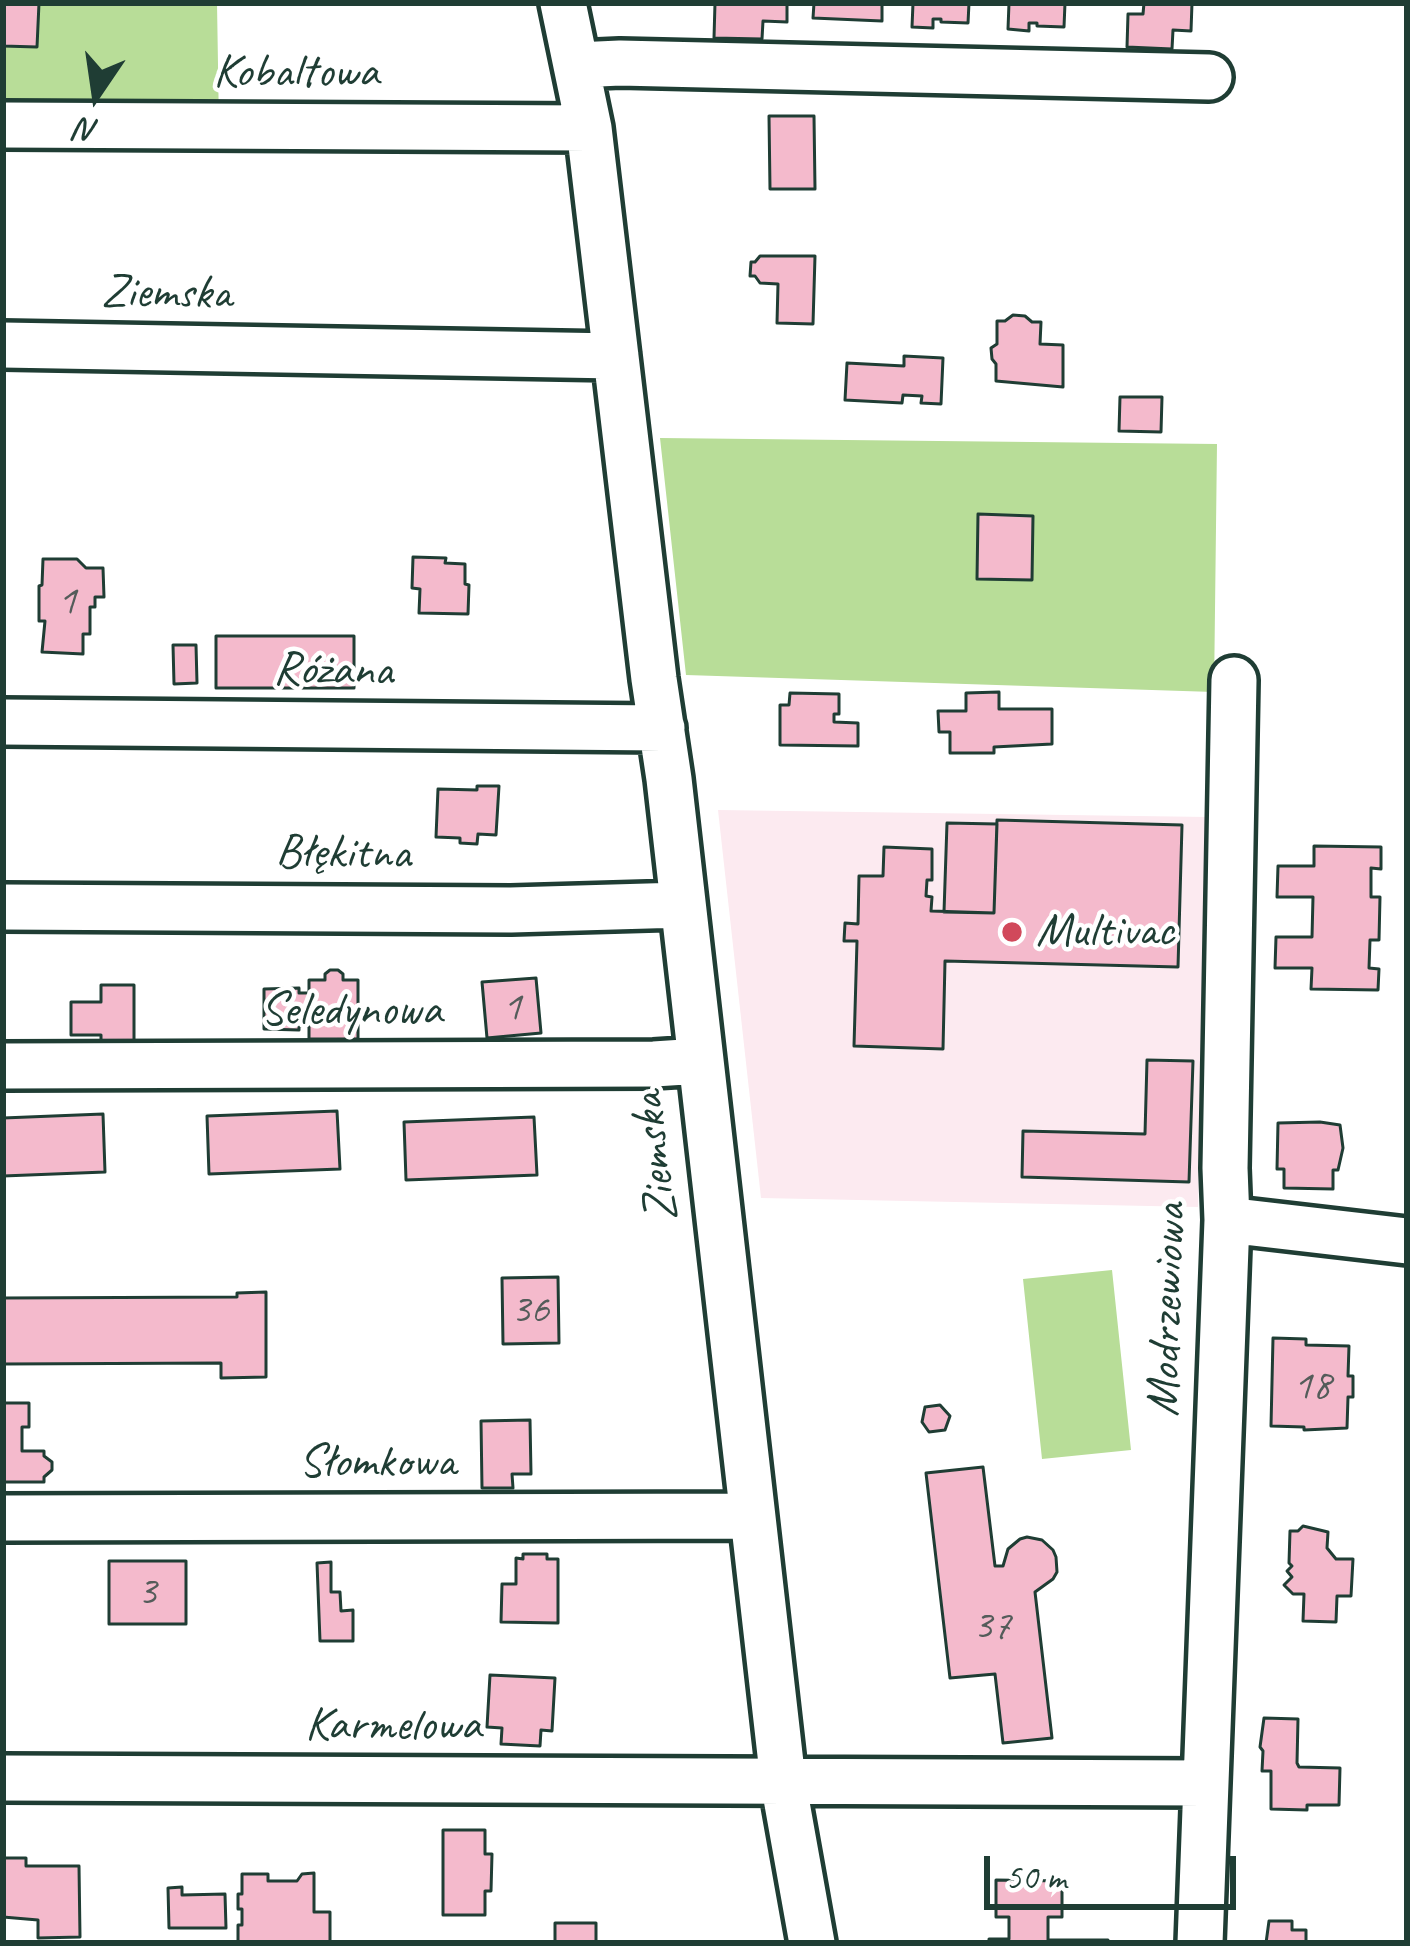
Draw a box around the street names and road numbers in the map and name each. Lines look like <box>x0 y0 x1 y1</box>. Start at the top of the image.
street label: Kobaltowa <box>213 44 379 102</box>
street label: Ziemska <box>100 264 232 324</box>
street label: Różana <box>273 641 393 701</box>
street label: Błękitna <box>275 824 411 884</box>
street label: Seledynowa <box>260 982 442 1040</box>
street label: Ziemska <box>619 1089 693 1225</box>
street label: Modrzewiowa <box>1135 1202 1201 1418</box>
street label: Słomkowa <box>299 1434 455 1492</box>
street label: Karmelowa <box>305 1697 481 1755</box>

